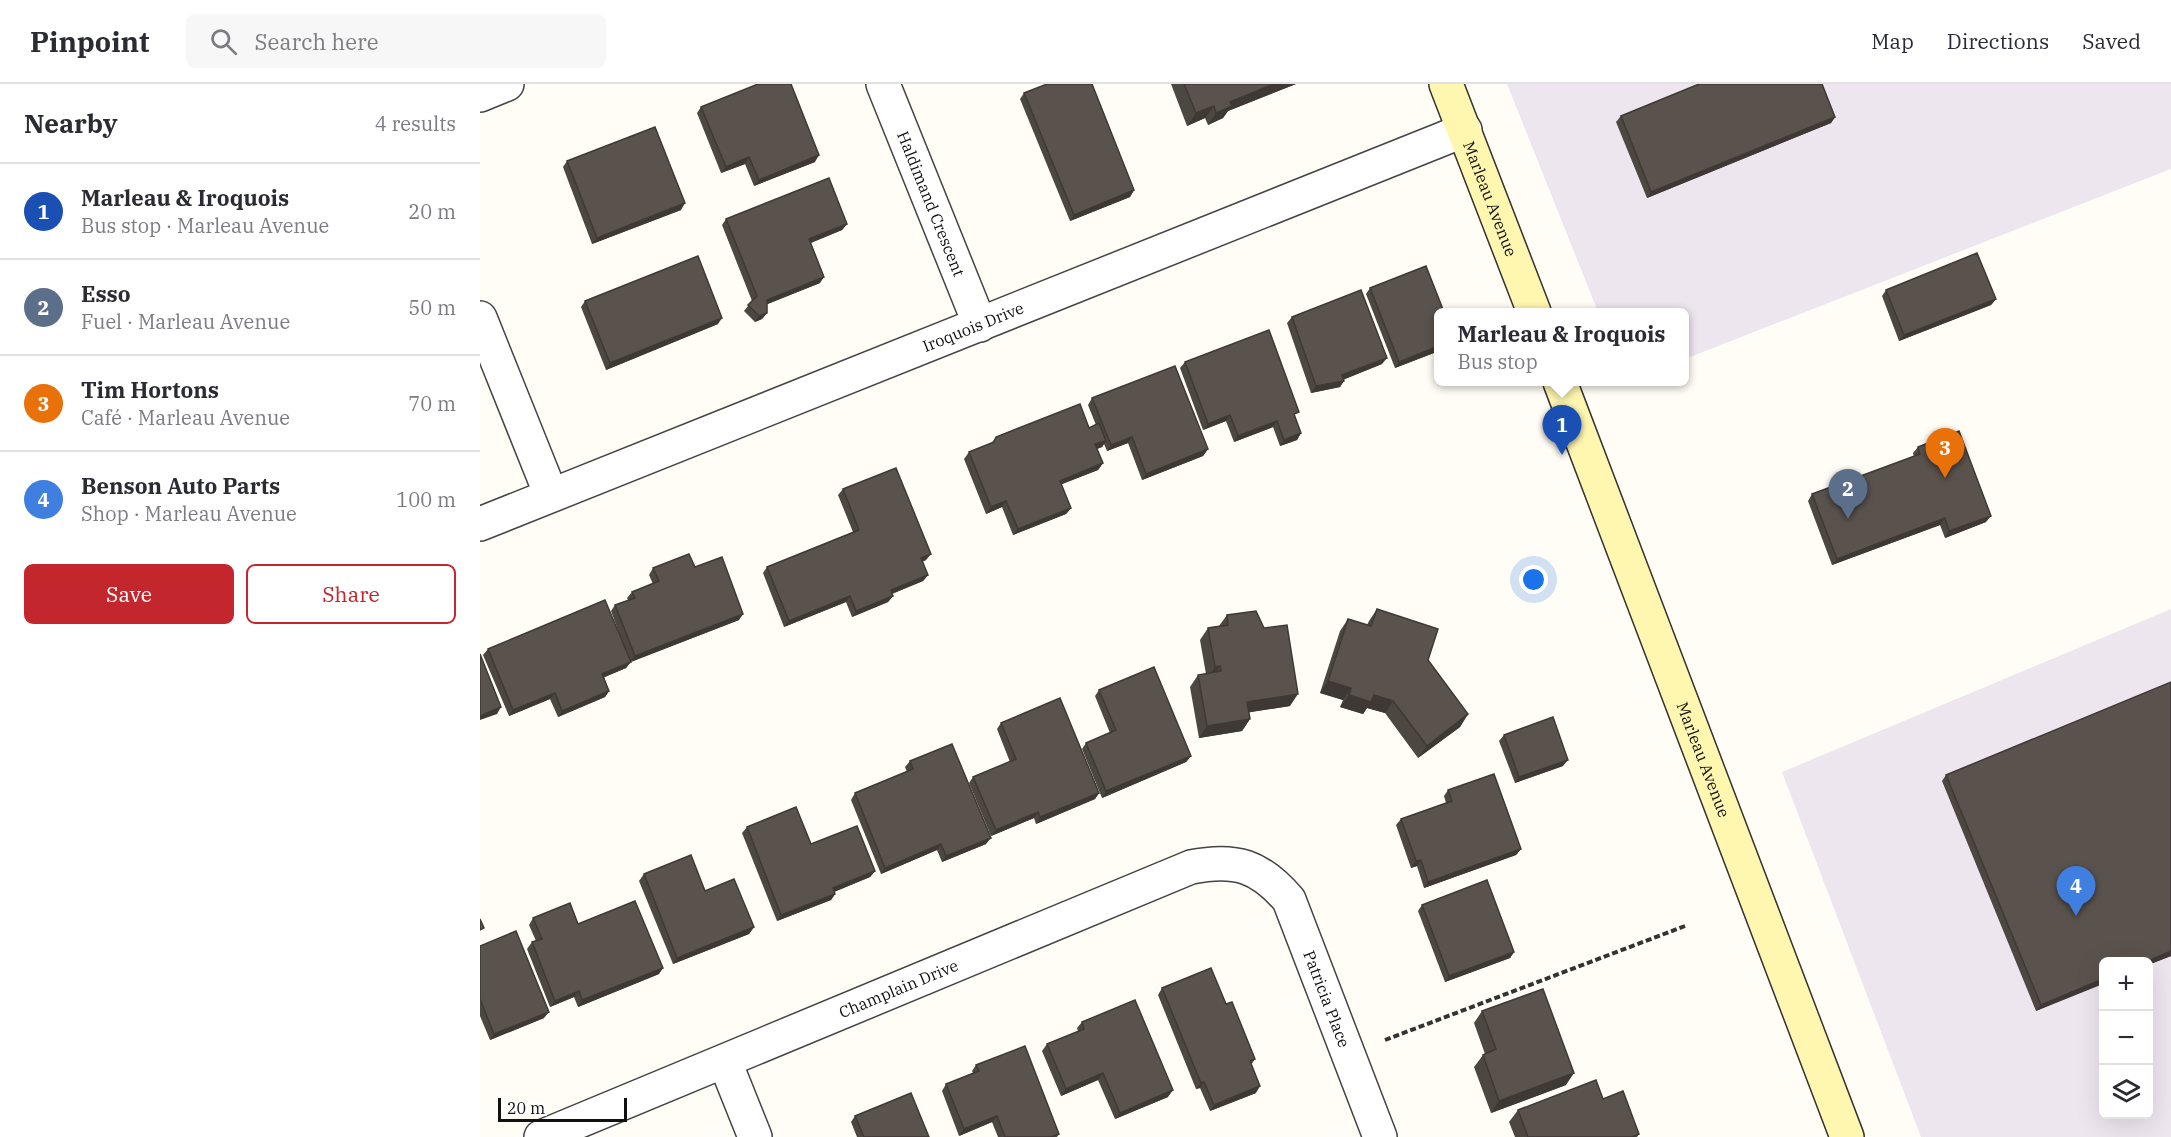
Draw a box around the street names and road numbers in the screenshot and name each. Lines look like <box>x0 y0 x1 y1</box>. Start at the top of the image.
street label: Haldimand Crescent <box>893 128 969 280</box>
street label: Marleau Avenue <box>1459 138 1522 259</box>
street label: Iroquois Drive <box>919 298 1027 356</box>
street label: Marleau Avenue <box>1673 699 1735 820</box>
street label: Patricia Place <box>1299 948 1355 1050</box>
street label: Champlain Drive <box>836 955 961 1022</box>

